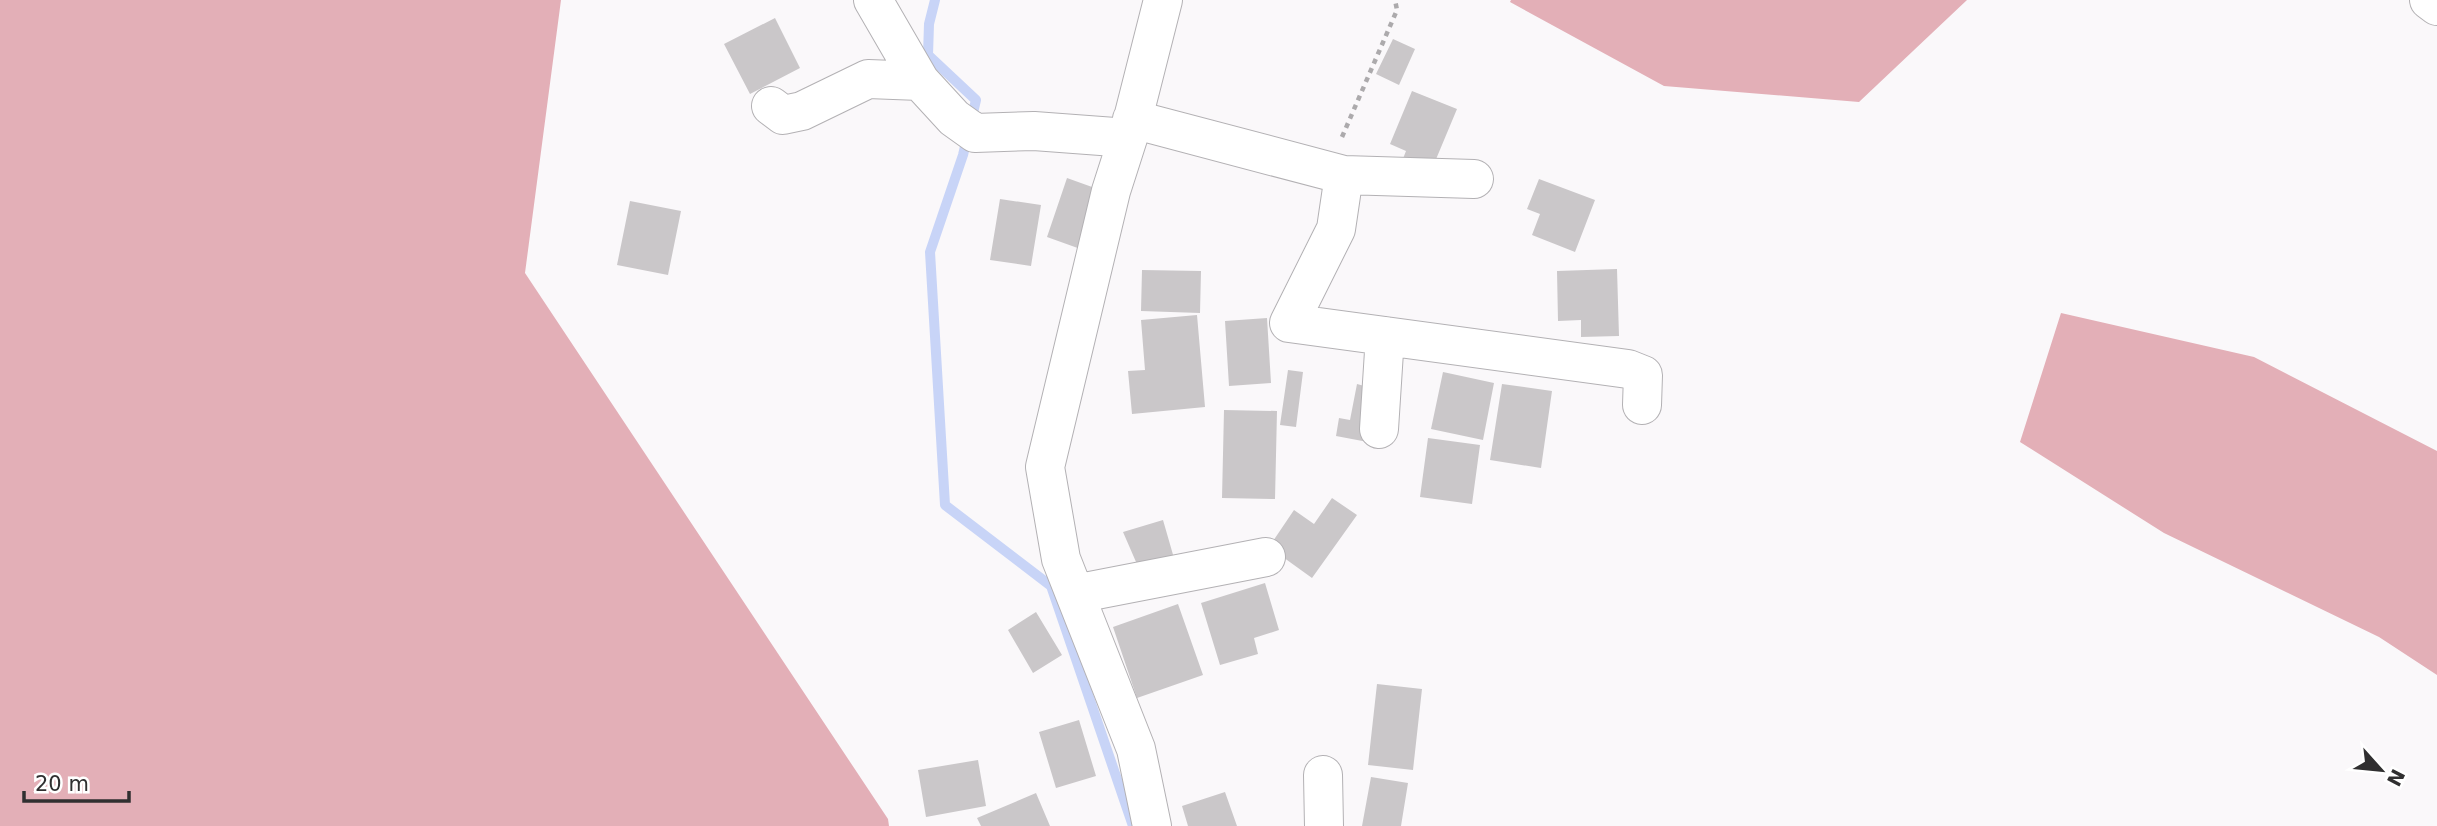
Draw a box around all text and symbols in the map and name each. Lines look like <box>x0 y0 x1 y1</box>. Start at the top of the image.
north arrow <box>2346 735 2416 805</box>
scale bar <box>24 760 130 804</box>
text: N <box>2383 766 2410 790</box>
text: 20 m <box>35 772 89 796</box>

